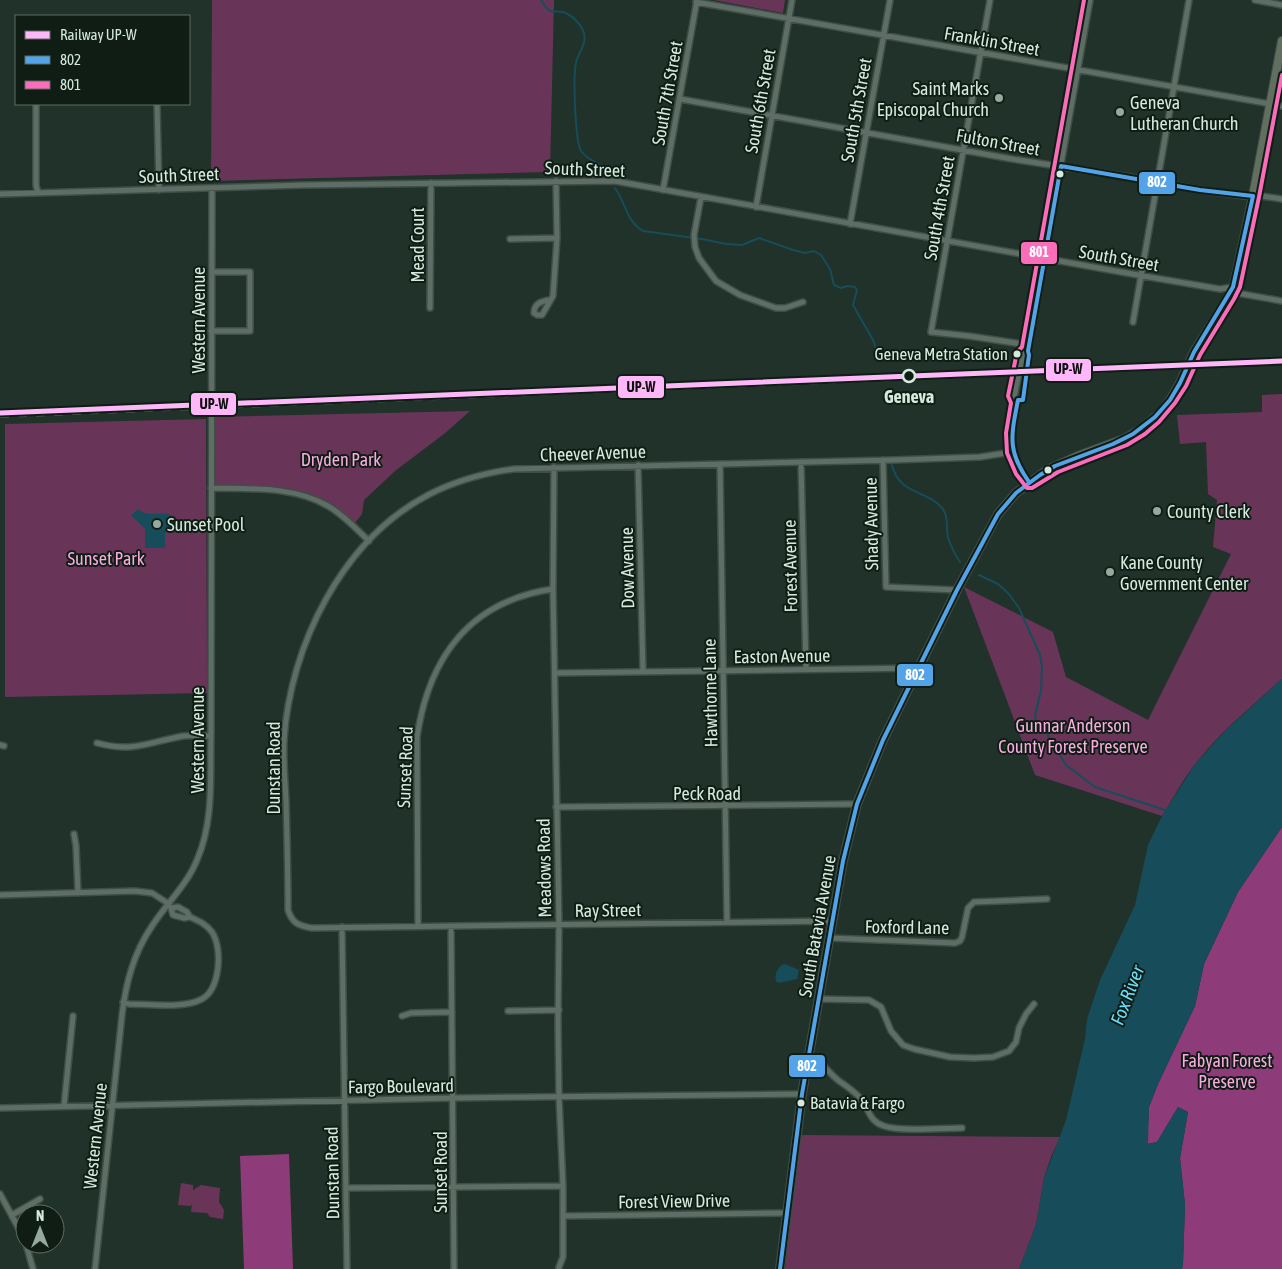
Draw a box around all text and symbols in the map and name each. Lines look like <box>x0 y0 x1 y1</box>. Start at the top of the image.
legend <box>15 15 190 105</box>
street label: Franklin Street <box>943 22 1041 60</box>
text: Railway UP-W <box>60 26 137 43</box>
street label: South 7th Street <box>648 39 686 147</box>
street label: South 6th Street <box>741 47 779 155</box>
text: 802 <box>60 51 81 68</box>
street label: South 5th Street <box>837 56 875 164</box>
text: 801 <box>60 76 81 93</box>
place label: Saint Marks Episcopal Church <box>877 78 989 120</box>
marker: Saint Marks Episcopal Church <box>993 92 1005 104</box>
place label: Geneva Lutheran Church <box>1130 92 1239 134</box>
marker: Geneva Lutheran Church <box>1114 106 1126 118</box>
street label: Fulton Street <box>954 124 1042 160</box>
street label: South 4th Street <box>920 154 958 262</box>
street label: South Street <box>544 157 626 181</box>
street label: South Street <box>138 163 220 187</box>
unlabelled marker <box>1055 169 1065 179</box>
line badge: 802 <box>1138 171 1176 195</box>
text: 802 <box>1147 174 1167 190</box>
street label: Mead Court <box>407 207 428 283</box>
line badge: 801 <box>1020 241 1058 265</box>
street label: South Street <box>1077 241 1161 275</box>
text: 801 <box>1029 244 1049 260</box>
street label: Western Avenue <box>188 267 209 373</box>
place label: Geneva Metra Station <box>875 344 1008 364</box>
marker: Geneva Metra Station <box>1012 349 1022 359</box>
line badge: UP-W <box>1045 358 1092 382</box>
text: UP-W <box>1054 361 1083 377</box>
marker: Geneva <box>902 369 916 383</box>
line badge: UP-W <box>617 375 665 399</box>
text: UP-W <box>627 379 656 395</box>
place label: Geneva <box>884 386 934 407</box>
line badge: UP-W <box>190 392 237 416</box>
text: UP-W <box>200 396 229 412</box>
street label: Cheever Avenue <box>540 441 646 465</box>
park label: Dryden Park <box>301 449 381 470</box>
unlabelled marker <box>1043 465 1053 475</box>
street label: Shady Avenue <box>860 477 882 571</box>
place label: County Clerk <box>1167 501 1250 522</box>
marker: County Clerk <box>1151 505 1163 517</box>
place label: Sunset Pool <box>167 514 245 535</box>
marker: Sunset Pool <box>151 518 163 530</box>
street label: Forest Avenue <box>779 519 801 613</box>
street label: Dow Avenue <box>616 527 638 609</box>
park label: Sunset Park <box>67 548 145 569</box>
place label: Kane County Government Center <box>1120 552 1249 594</box>
marker: Kane County Government Center <box>1104 566 1116 578</box>
street label: Hawthorne Lane <box>699 638 721 748</box>
street label: Easton Avenue <box>733 645 831 667</box>
line badge: 802 <box>896 663 934 687</box>
text: 802 <box>905 667 925 683</box>
street label: Western Avenue <box>187 687 208 793</box>
park label: Gunnar Anderson County Forest Preserve <box>998 715 1148 757</box>
street label: Dunstan Road <box>263 722 284 814</box>
street label: Sunset Road <box>393 726 417 808</box>
street label: Peck Road <box>673 783 741 804</box>
street label: Meadows Road <box>533 818 555 918</box>
street label: South Batavia Avenue <box>794 853 840 999</box>
street label: Ray Street <box>574 899 642 921</box>
street label: Foxford Lane <box>865 916 949 938</box>
water label: Fox River <box>1106 961 1149 1028</box>
park label: Fabyan Forest Preserve <box>1182 1050 1272 1092</box>
line badge: 802 <box>788 1054 826 1078</box>
text: 802 <box>797 1058 817 1074</box>
street label: Fargo Boulevard <box>348 1075 454 1097</box>
street label: Western Avenue <box>79 1082 111 1190</box>
place label: Batavia & Fargo <box>810 1093 905 1113</box>
marker: Batavia & Fargo <box>796 1098 806 1108</box>
street label: Dunstan Road <box>321 1126 343 1220</box>
street label: Sunset Road <box>430 1131 451 1213</box>
street label: Forest View Drive <box>618 1190 730 1212</box>
north arrow <box>15 1204 65 1254</box>
text: N <box>36 1208 44 1224</box>

